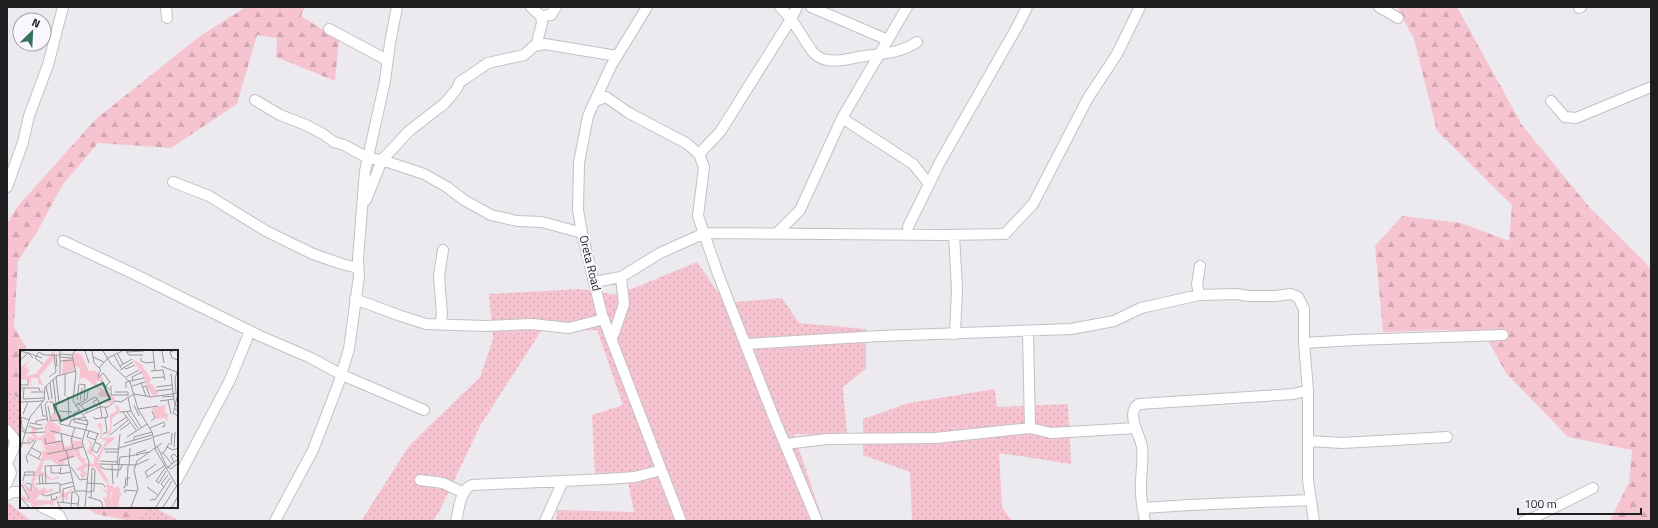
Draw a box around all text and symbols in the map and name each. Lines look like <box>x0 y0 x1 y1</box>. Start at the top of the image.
north arrow <box>12 12 52 52</box>
text: N <box>29 14 43 32</box>
street label: Oreta Road <box>574 233 607 293</box>
inset map <box>20 350 178 508</box>
scale bar <box>1518 490 1641 516</box>
text: 100 m <box>1524 494 1557 513</box>

